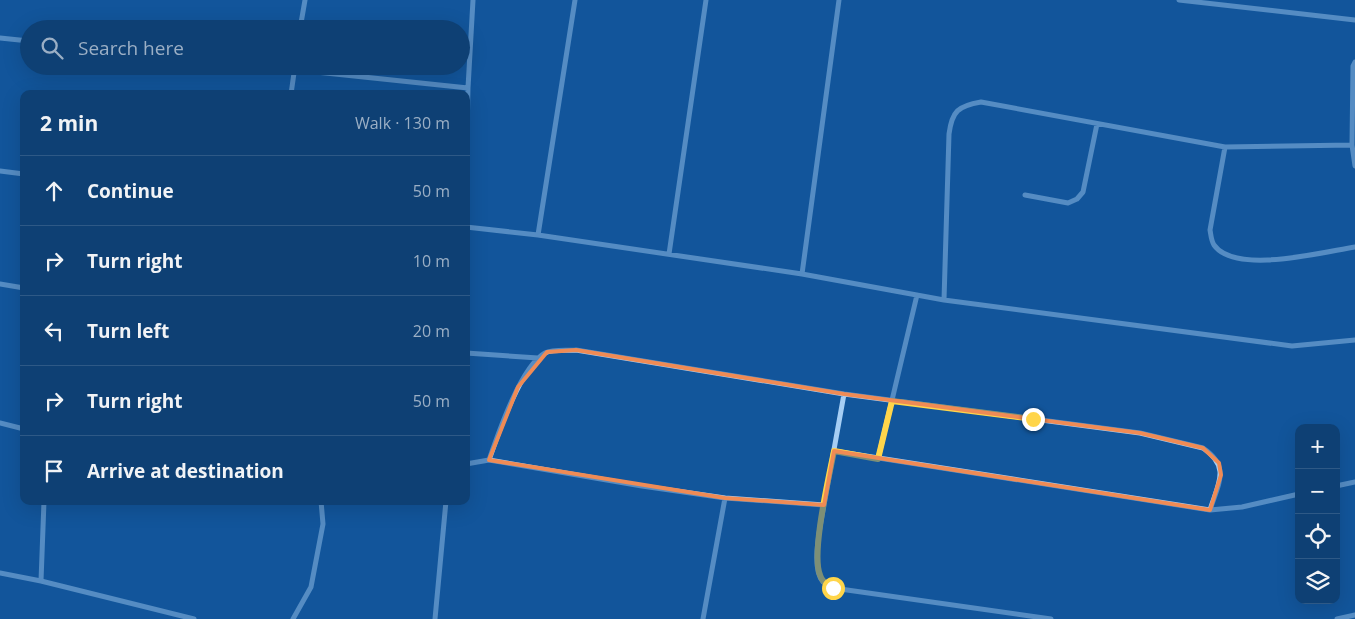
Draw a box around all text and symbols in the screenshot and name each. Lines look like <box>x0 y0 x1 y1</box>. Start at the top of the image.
search box <box>20 20 470 75</box>
icon: search <box>38 34 66 62</box>
text: Search here <box>78 35 184 61</box>
text: 2 min <box>40 109 98 137</box>
text: Walk · 130 m <box>355 112 450 134</box>
icon: ahead <box>40 177 68 205</box>
text: Continue <box>87 178 174 204</box>
text: 50 m <box>413 180 450 202</box>
icon: right <box>40 247 68 275</box>
text: Turn right <box>87 248 182 274</box>
text: 10 m <box>413 250 450 272</box>
icon: left <box>40 317 68 345</box>
text: Turn left <box>87 318 169 344</box>
text: 20 m <box>413 320 450 342</box>
icon: right <box>40 387 68 415</box>
text: Turn right <box>87 388 182 414</box>
text: 50 m <box>413 390 450 412</box>
route end <box>1022 408 1045 431</box>
map controls <box>1295 424 1340 604</box>
button: + <box>1295 424 1340 469</box>
icon: arrive <box>40 457 68 485</box>
text: Arrive at destination <box>87 458 284 484</box>
button: − <box>1295 469 1340 514</box>
button: locate <box>1295 514 1340 559</box>
button: layers <box>1295 559 1340 604</box>
route start <box>822 577 845 600</box>

